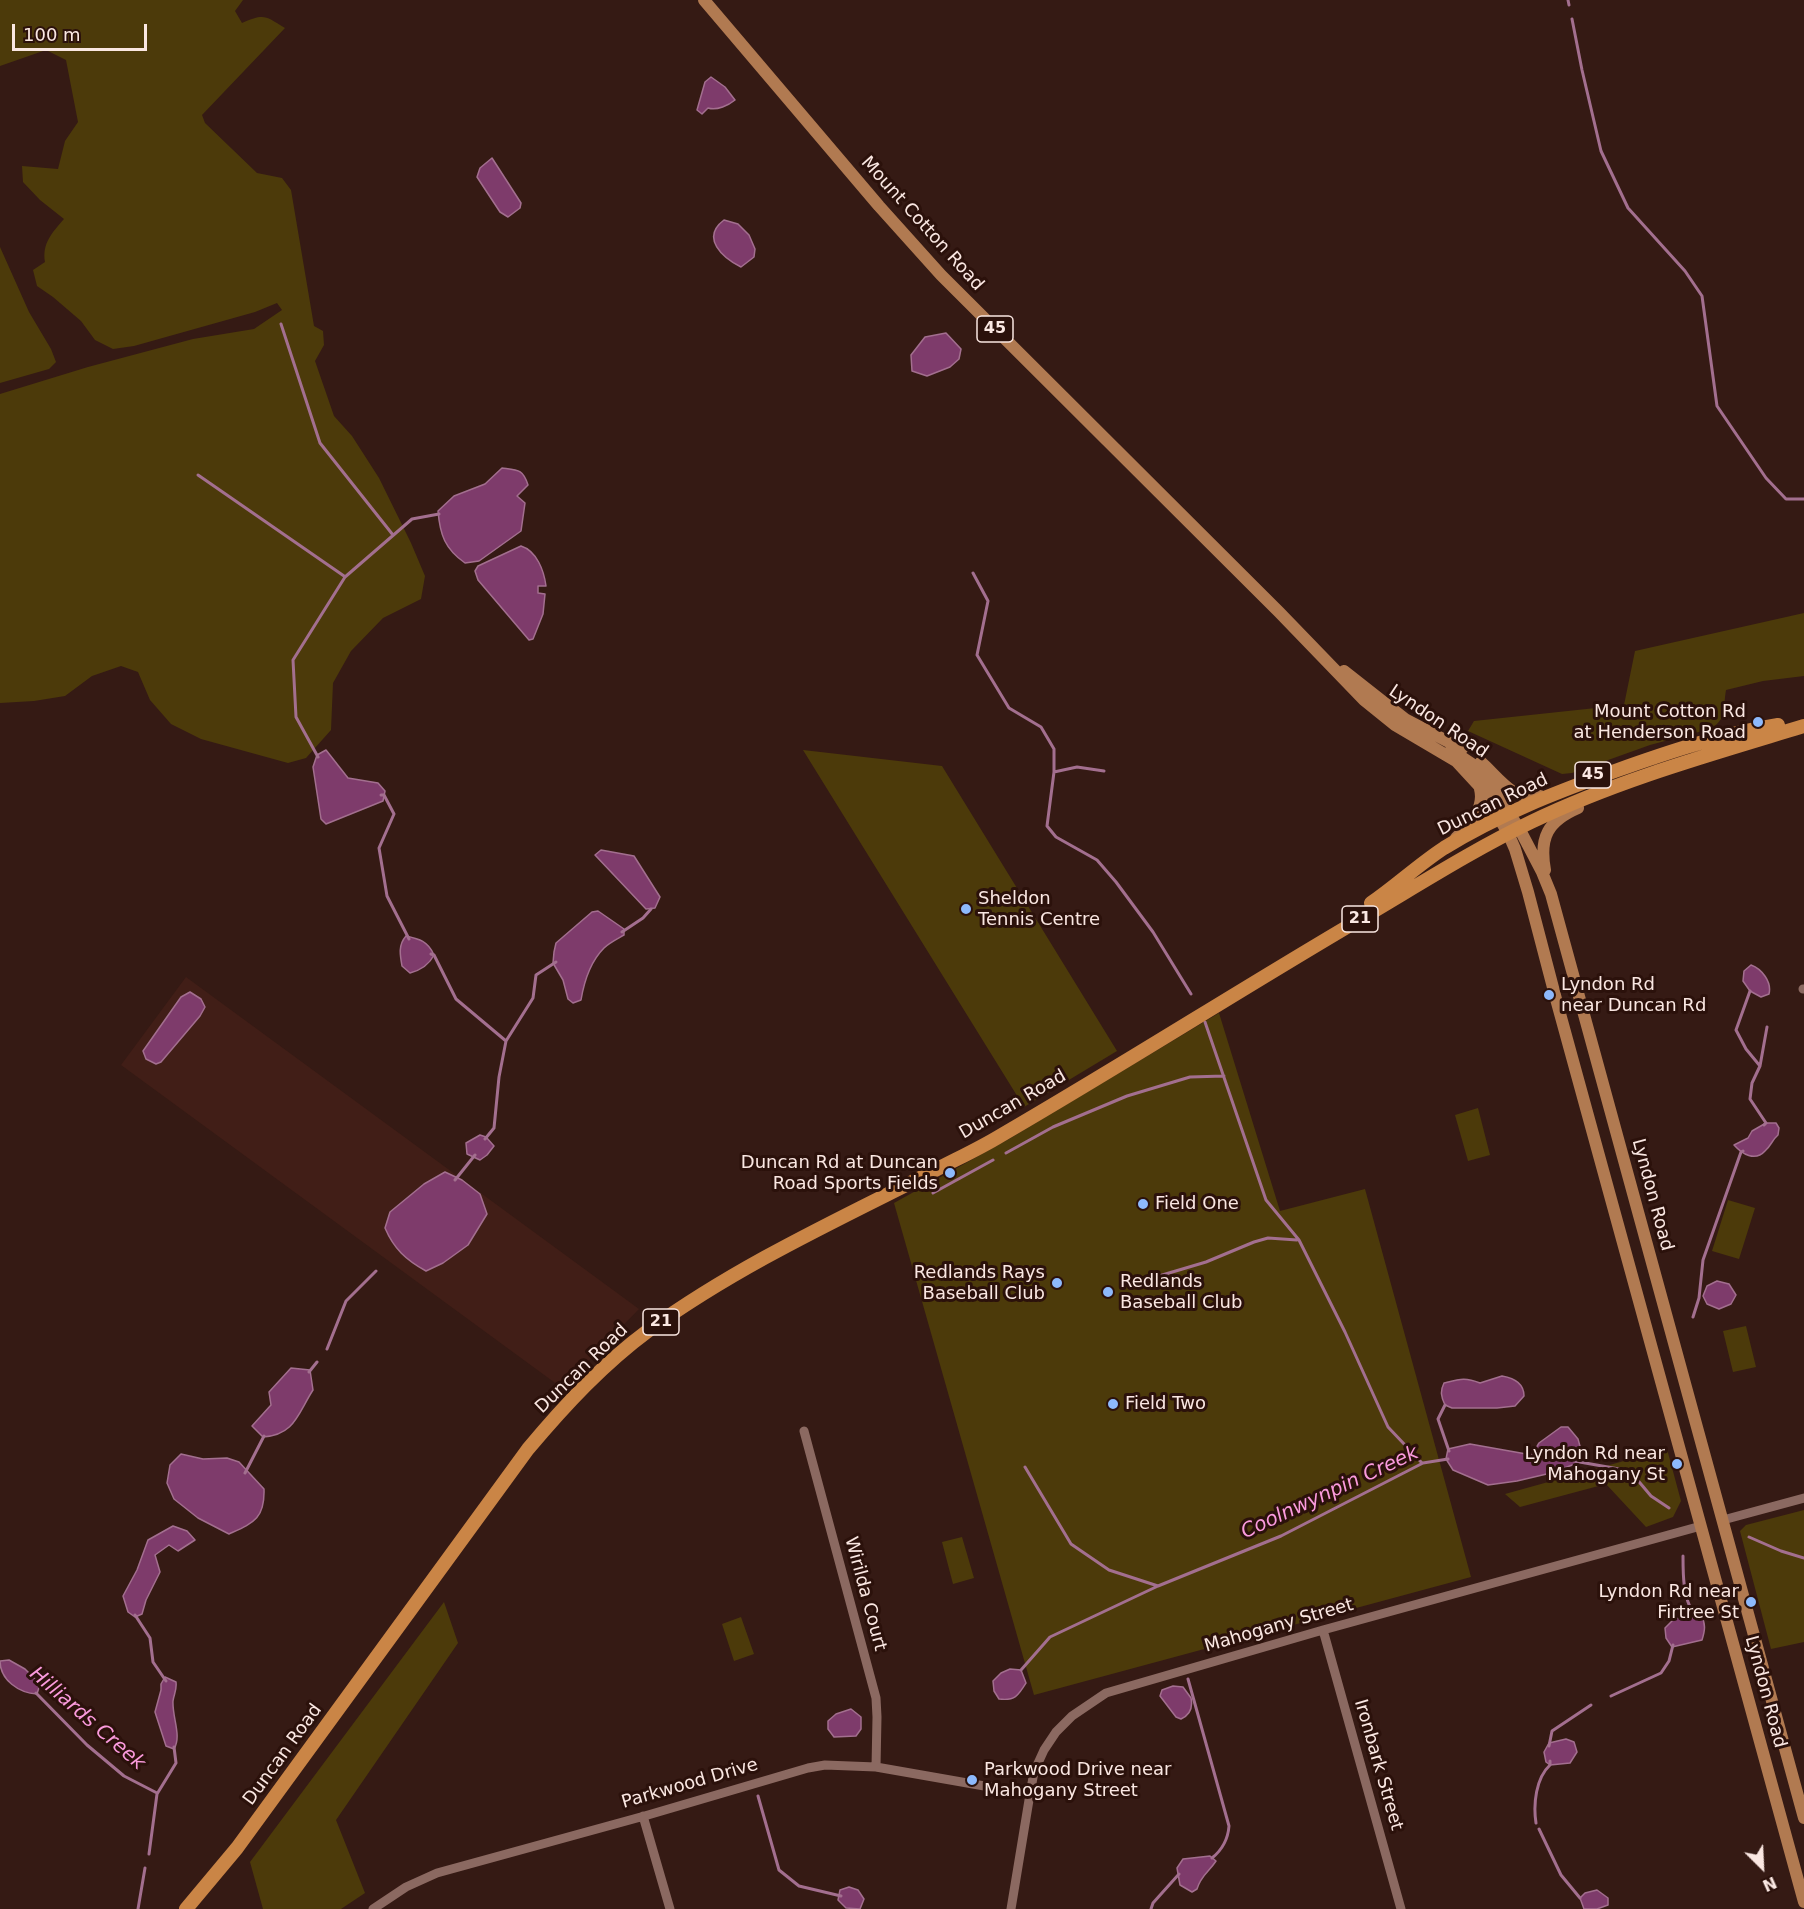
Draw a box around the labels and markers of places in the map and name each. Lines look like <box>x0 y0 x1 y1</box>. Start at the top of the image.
place label: Mount Cotton Rd at Henderson Road <box>1574 701 1746 744</box>
marker: Mount Cotton Rd at Henderson Road <box>1751 715 1765 729</box>
place label: Sheldon Tennis Centre <box>978 888 1100 930</box>
marker: Sheldon Tennis Centre <box>959 902 973 916</box>
place label: Lyndon Rd near Duncan Rd <box>1561 974 1706 1016</box>
marker: Lyndon Rd near Duncan Rd <box>1542 988 1556 1002</box>
place label: Duncan Rd at Duncan Road Sports Fields <box>741 1152 938 1194</box>
marker: Duncan Rd at Duncan Road Sports Fields <box>943 1166 957 1180</box>
place label: Field One <box>1155 1193 1239 1215</box>
marker: Field One <box>1136 1197 1150 1211</box>
place label: Redlands Rays Baseball Club <box>914 1262 1045 1304</box>
place label: Redlands Baseball Club <box>1120 1271 1242 1314</box>
marker: Redlands Rays Baseball Club <box>1050 1276 1064 1290</box>
marker: Redlands Baseball Club <box>1101 1285 1115 1299</box>
place label: Field Two <box>1125 1393 1206 1415</box>
marker: Field Two <box>1106 1397 1120 1411</box>
place label: Lyndon Rd near Mahogany St <box>1524 1443 1665 1486</box>
marker: Lyndon Rd near Mahogany St <box>1670 1457 1684 1471</box>
place label: Lyndon Rd near Firtree St <box>1598 1581 1739 1624</box>
marker: Lyndon Rd near Firtree St <box>1744 1595 1758 1609</box>
place label: Parkwood Drive near Mahogany Street <box>984 1759 1171 1802</box>
marker: Parkwood Drive near Mahogany Street <box>965 1773 979 1787</box>

